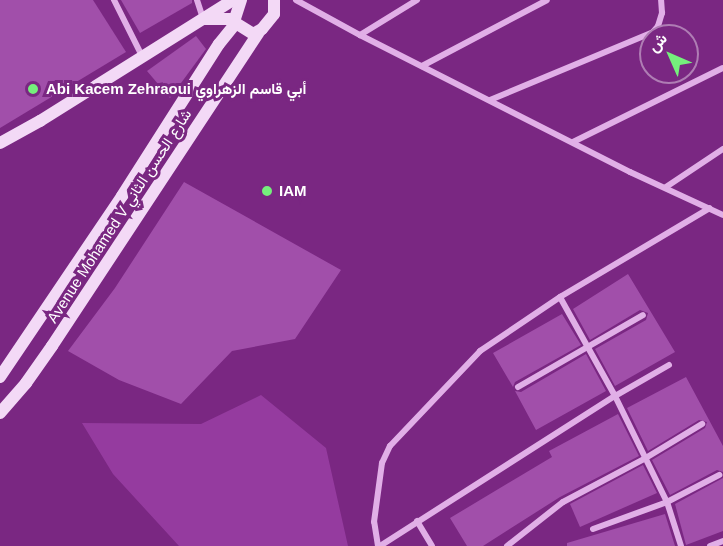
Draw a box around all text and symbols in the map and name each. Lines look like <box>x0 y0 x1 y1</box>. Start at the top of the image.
north arrow <box>639 24 699 84</box>
text: ش <box>645 30 670 55</box>
marker: Abi Kacem Zehraoui أبي قاسم الزهراوي <box>24 80 42 98</box>
place label: Abi Kacem Zehraoui أبي قاسم الزهراوي <box>46 80 306 98</box>
street label: Avenue Mohamed V شارع الحسن الثاني <box>43 106 195 326</box>
place label: IAM <box>279 182 306 200</box>
marker: IAM <box>260 184 274 198</box>

